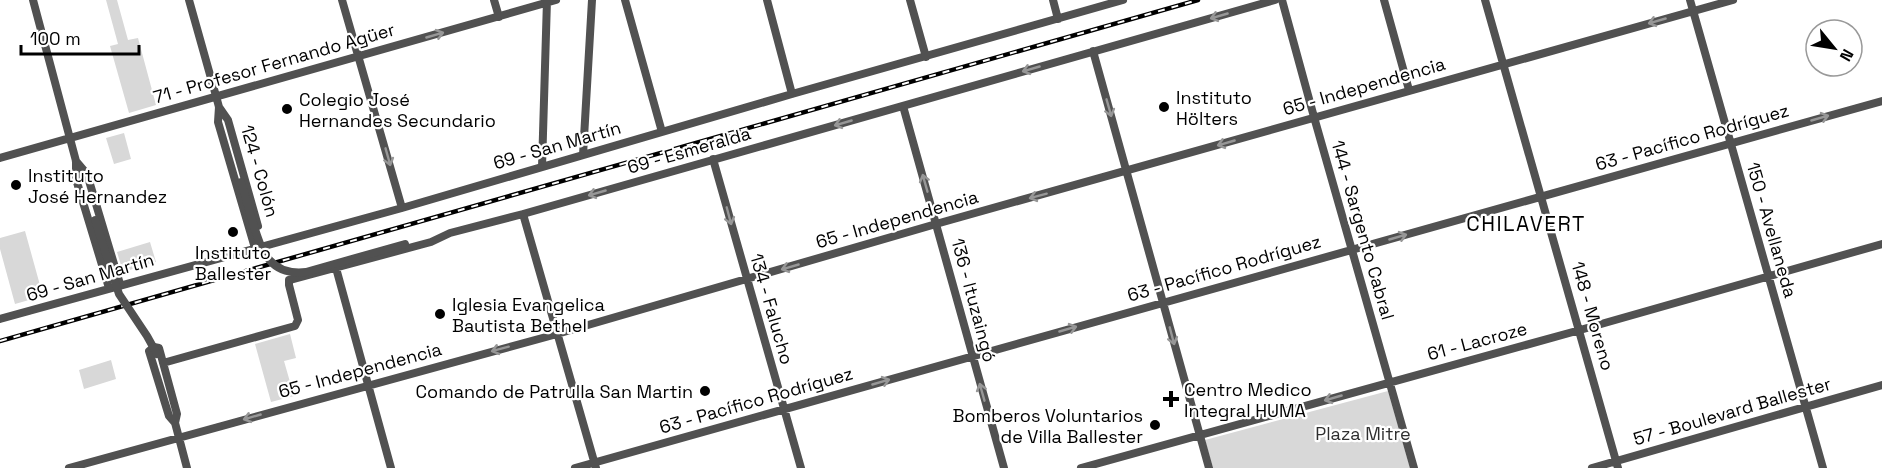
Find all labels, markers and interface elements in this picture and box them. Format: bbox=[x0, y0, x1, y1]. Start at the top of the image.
one-way arrow bbox=[1209, 11, 1228, 22]
one-way arrow bbox=[1648, 16, 1667, 28]
street label: 71 - Profesor Fernando Agüer bbox=[151, 17, 398, 109]
scale bar bbox=[21, 18, 140, 56]
north arrow bbox=[1804, 18, 1864, 78]
text: 100 m bbox=[30, 27, 81, 50]
one-way arrow bbox=[425, 29, 444, 40]
text: N bbox=[1835, 45, 1858, 65]
street label: 65 - Independencia bbox=[1280, 52, 1448, 120]
one-way arrow bbox=[1022, 64, 1041, 75]
place label: Instituto Hölters bbox=[1176, 86, 1252, 130]
place label: Colegio José Hernandes Secundario bbox=[299, 88, 496, 132]
one-way arrow bbox=[1103, 98, 1115, 117]
street label: 63 - Pacífico Rodríguez bbox=[1593, 98, 1791, 176]
marker: Instituto Hölters bbox=[1157, 100, 1171, 114]
marker: Colegio José Hernandes Secundario bbox=[280, 102, 294, 116]
one-way arrow bbox=[1810, 112, 1829, 124]
street label: 69 - San Martín bbox=[490, 116, 624, 174]
one-way arrow bbox=[834, 118, 853, 129]
street label: 69 - Esmeralda bbox=[625, 121, 753, 179]
street label: 124 - Colón bbox=[236, 122, 284, 220]
one-way arrow bbox=[1217, 138, 1236, 149]
street label: 144 - Sargento Cabral bbox=[1326, 138, 1400, 322]
one-way arrow bbox=[382, 147, 394, 166]
street label: 150 - Avellaneda bbox=[1742, 160, 1802, 300]
place label: Instituto José Hernandez bbox=[28, 164, 167, 208]
one-way arrow bbox=[919, 174, 930, 193]
marker: Instituto José Hernandez bbox=[9, 178, 23, 192]
street label: 65 - Independencia bbox=[813, 185, 981, 253]
one-way arrow bbox=[588, 188, 607, 199]
one-way arrow bbox=[1029, 191, 1048, 202]
one-way arrow bbox=[724, 206, 735, 225]
district label: CHILAVERT bbox=[1466, 210, 1586, 237]
marker: Instituto Ballester bbox=[226, 225, 240, 239]
street label: 63 - Pacífico Rodríguez bbox=[1125, 229, 1323, 307]
one-way arrow bbox=[1388, 231, 1407, 242]
street label: 136 - Ituzaingó bbox=[946, 236, 1002, 364]
place label: Instituto Ballester bbox=[195, 241, 271, 285]
street label: 69 - San Martín bbox=[23, 248, 157, 306]
street label: 134 - Falucho bbox=[745, 251, 799, 367]
street label: 148 - Moreno bbox=[1566, 259, 1620, 373]
one-way arrow bbox=[781, 262, 800, 273]
place label: Iglesia Evangelica Bautista Bethel bbox=[452, 293, 605, 337]
marker: Iglesia Evangelica Bautista Bethel bbox=[433, 307, 447, 321]
street label: 61 - Lacroze bbox=[1424, 317, 1530, 365]
one-way arrow bbox=[1059, 323, 1078, 335]
one-way arrow bbox=[1167, 326, 1178, 345]
street label: 65 - Independencia bbox=[276, 337, 444, 403]
one-way arrow bbox=[491, 344, 510, 355]
street label: 63 - Pacífico Rodríguez bbox=[657, 361, 855, 439]
street label: 57 - Boulevard Ballester bbox=[1630, 372, 1834, 450]
one-way arrow bbox=[871, 376, 890, 387]
place label: Centro Medico Integral HUMA bbox=[1184, 378, 1312, 422]
place label: Comando de Patrulla San Martin bbox=[416, 380, 693, 403]
one-way arrow bbox=[976, 382, 988, 401]
marker: Comando de Patrulla San Martin bbox=[698, 384, 712, 398]
marker: Centro Medico Integral HUMA bbox=[1162, 390, 1180, 408]
one-way arrow bbox=[1324, 392, 1343, 404]
place label: Bomberos Voluntarios de Villa Ballester bbox=[953, 404, 1143, 448]
one-way arrow bbox=[243, 412, 262, 423]
marker: Bomberos Voluntarios de Villa Ballester bbox=[1148, 418, 1162, 432]
park label: Plaza Mitre bbox=[1315, 422, 1411, 445]

